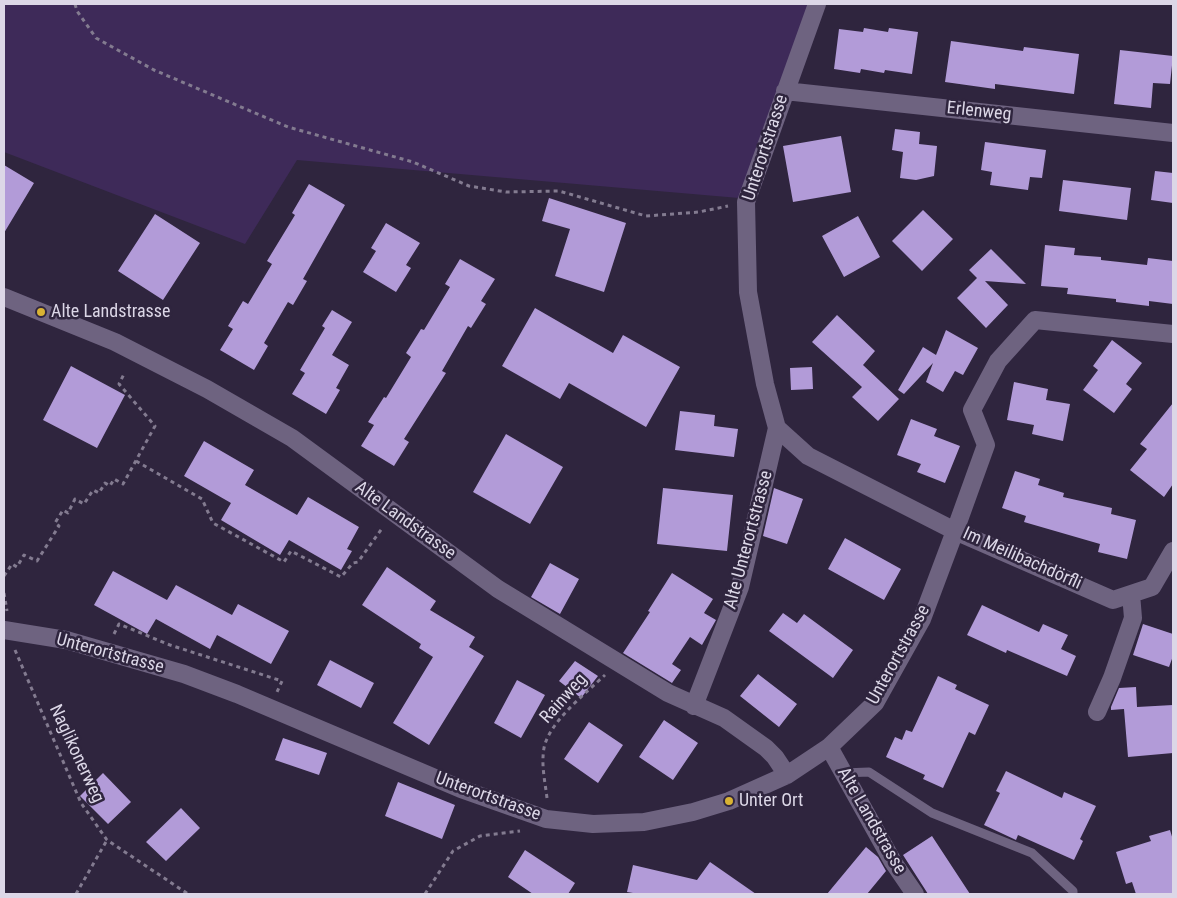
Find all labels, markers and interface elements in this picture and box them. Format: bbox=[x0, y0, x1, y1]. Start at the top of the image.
street label: Unterortstrasse bbox=[739, 92, 793, 204]
street label: Erlenweg bbox=[946, 98, 1012, 126]
place label: Alte Landstrasse bbox=[51, 301, 170, 323]
marker: Alte Landstrasse bbox=[35, 306, 47, 318]
street label: Alte Unterortstrasse bbox=[720, 468, 778, 612]
street label: Alte Landstrasse bbox=[350, 477, 460, 565]
street label: Im Meilibachdörfli bbox=[959, 523, 1085, 595]
street label: Unterortstrasse bbox=[863, 602, 935, 708]
street label: Unterortstrasse bbox=[54, 629, 166, 679]
street label: Rainweg bbox=[536, 669, 592, 729]
street label: Naglikonerweg bbox=[44, 701, 108, 807]
street label: Alte Landstrasse bbox=[832, 764, 910, 878]
street label: Unterortstrasse bbox=[432, 768, 544, 826]
place label: Unter Ort bbox=[739, 790, 803, 812]
marker: Unter Ort bbox=[723, 795, 735, 807]

